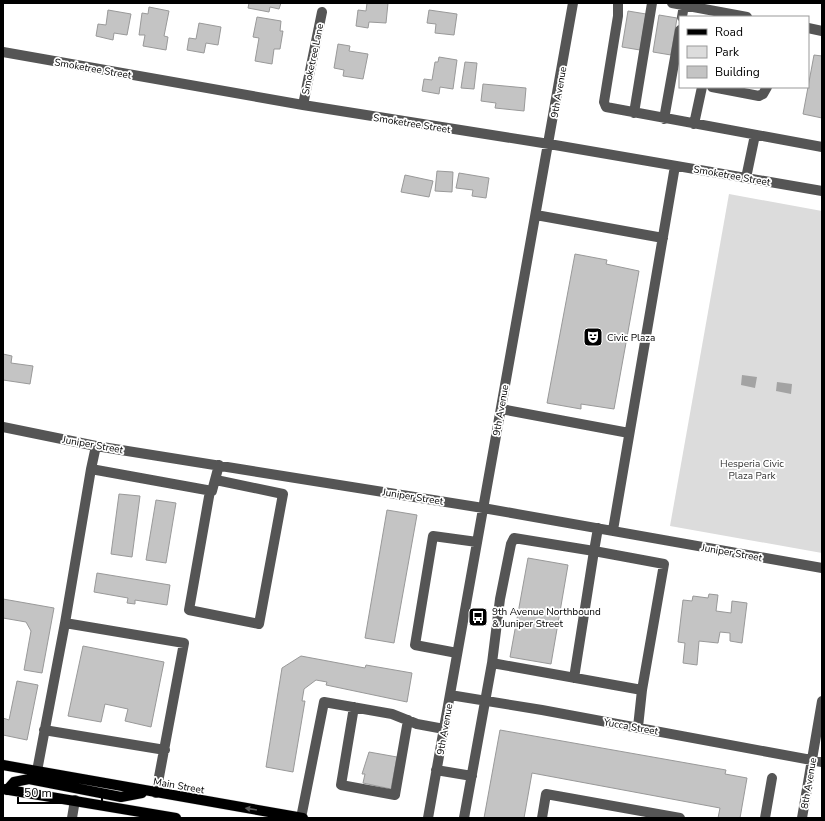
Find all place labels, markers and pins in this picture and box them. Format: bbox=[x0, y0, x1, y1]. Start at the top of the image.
theatre icon: Civic Plaza bbox=[582, 326, 604, 348]
place label: Civic Plaza bbox=[607, 331, 655, 345]
place label: 9th Avenue Northbound & Juniper Street bbox=[492, 605, 601, 631]
bus stop icon: 9th Avenue Northbound & Juniper Street bbox=[467, 606, 489, 628]

